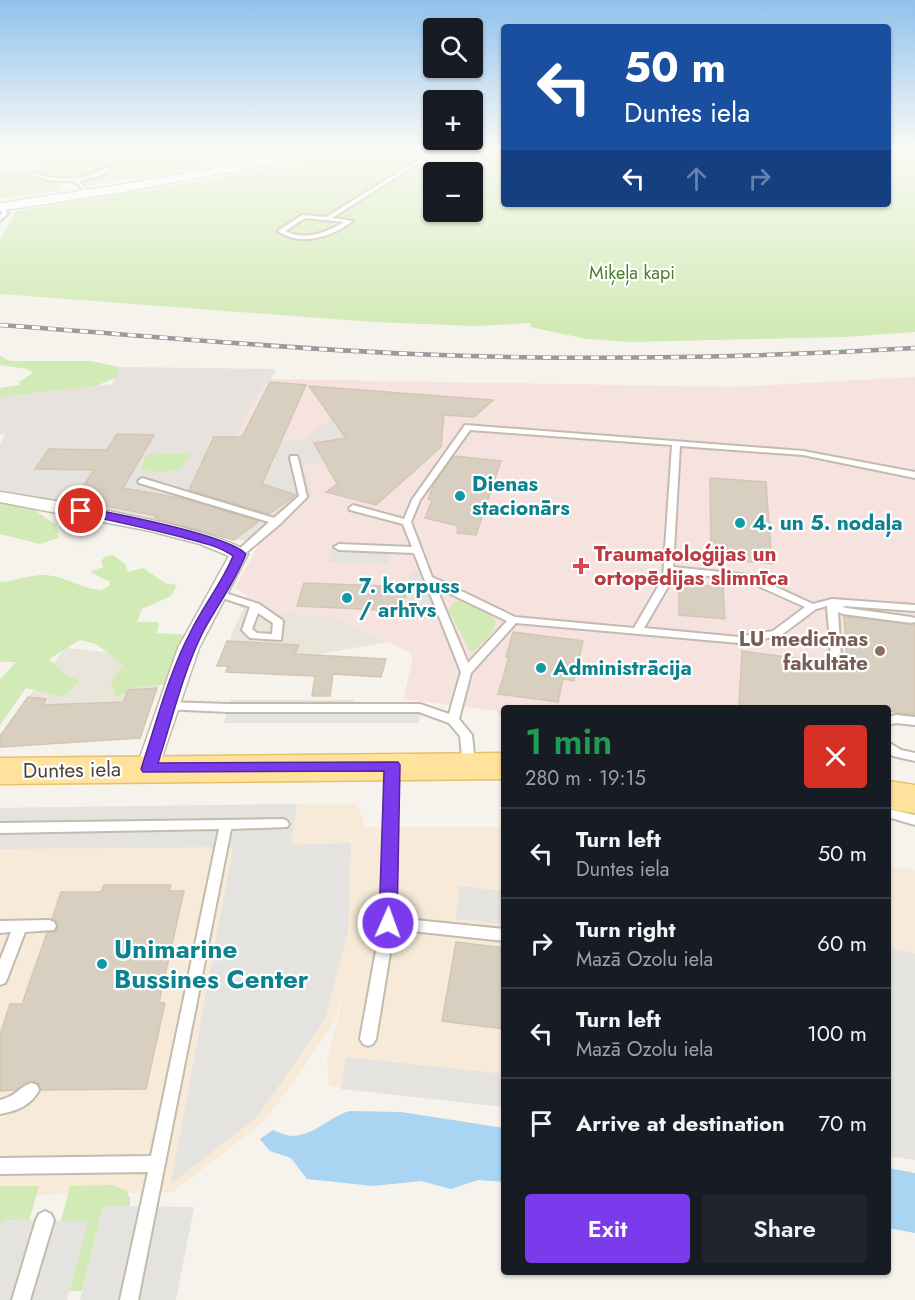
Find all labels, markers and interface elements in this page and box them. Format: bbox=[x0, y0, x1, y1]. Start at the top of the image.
map controls bbox=[423, 18, 483, 222]
button: search bbox=[423, 18, 483, 78]
text: 50 m bbox=[624, 37, 726, 98]
icon: left bbox=[525, 48, 603, 126]
button: + bbox=[423, 90, 483, 150]
text: Duntes iela bbox=[624, 93, 750, 132]
button: − bbox=[423, 162, 483, 222]
icon: left bbox=[617, 162, 650, 195]
icon: ahead bbox=[680, 162, 713, 195]
icon: right bbox=[743, 162, 776, 195]
park label: Miķeļa kapi bbox=[589, 260, 675, 286]
place label: Dienas stacionārs bbox=[472, 469, 570, 523]
pin bbox=[55, 485, 106, 536]
marker: Dienas stacionārs bbox=[453, 489, 467, 503]
icon: arrive bbox=[64, 494, 97, 527]
place label: 4. un 5. nodaļa bbox=[752, 508, 903, 538]
marker: 4. un 5. nodaļa bbox=[733, 516, 747, 530]
place label: Traumatoloģijas un ortopēdijas slimnīca bbox=[594, 539, 789, 593]
marker: Traumatoloģijas un ortopēdijas slimnīca bbox=[572, 557, 590, 575]
place label: 7. korpuss / arhīvs bbox=[359, 571, 460, 625]
marker: 7. korpuss / arhīvs bbox=[340, 591, 354, 605]
place label: LU medicīnas fakultāte bbox=[739, 624, 868, 678]
marker: LU medicīnas fakultāte bbox=[873, 644, 887, 658]
place label: Administrācija bbox=[552, 653, 692, 683]
marker: Administrācija bbox=[534, 661, 548, 675]
text: 1 min bbox=[525, 715, 612, 767]
button: close bbox=[804, 725, 867, 788]
street label: Duntes iela bbox=[23, 754, 121, 786]
text: 280 m · 19:15 bbox=[525, 764, 646, 793]
text: Turn left bbox=[576, 823, 661, 855]
icon: left bbox=[525, 837, 558, 870]
text: 50 m bbox=[818, 837, 867, 869]
text: Duntes iela bbox=[576, 855, 669, 884]
position arrow bbox=[356, 891, 420, 955]
text: Turn right bbox=[576, 913, 676, 945]
icon: right bbox=[525, 927, 558, 960]
text: 60 m bbox=[817, 927, 867, 959]
place label: Unimarine Bussines Center bbox=[114, 930, 309, 998]
text: Mazā Ozolu iela bbox=[576, 945, 713, 974]
marker: Unimarine Bussines Center bbox=[95, 957, 109, 971]
text: Turn left bbox=[576, 1003, 661, 1035]
icon: left bbox=[525, 1017, 558, 1050]
text: 100 m bbox=[807, 1017, 867, 1049]
text: Mazā Ozolu iela bbox=[576, 1035, 713, 1064]
icon: arrive bbox=[525, 1107, 558, 1140]
text: Arrive at destination bbox=[576, 1107, 785, 1139]
text: 70 m bbox=[818, 1107, 867, 1139]
button: Exit bbox=[525, 1194, 690, 1263]
button: Share bbox=[702, 1194, 867, 1263]

